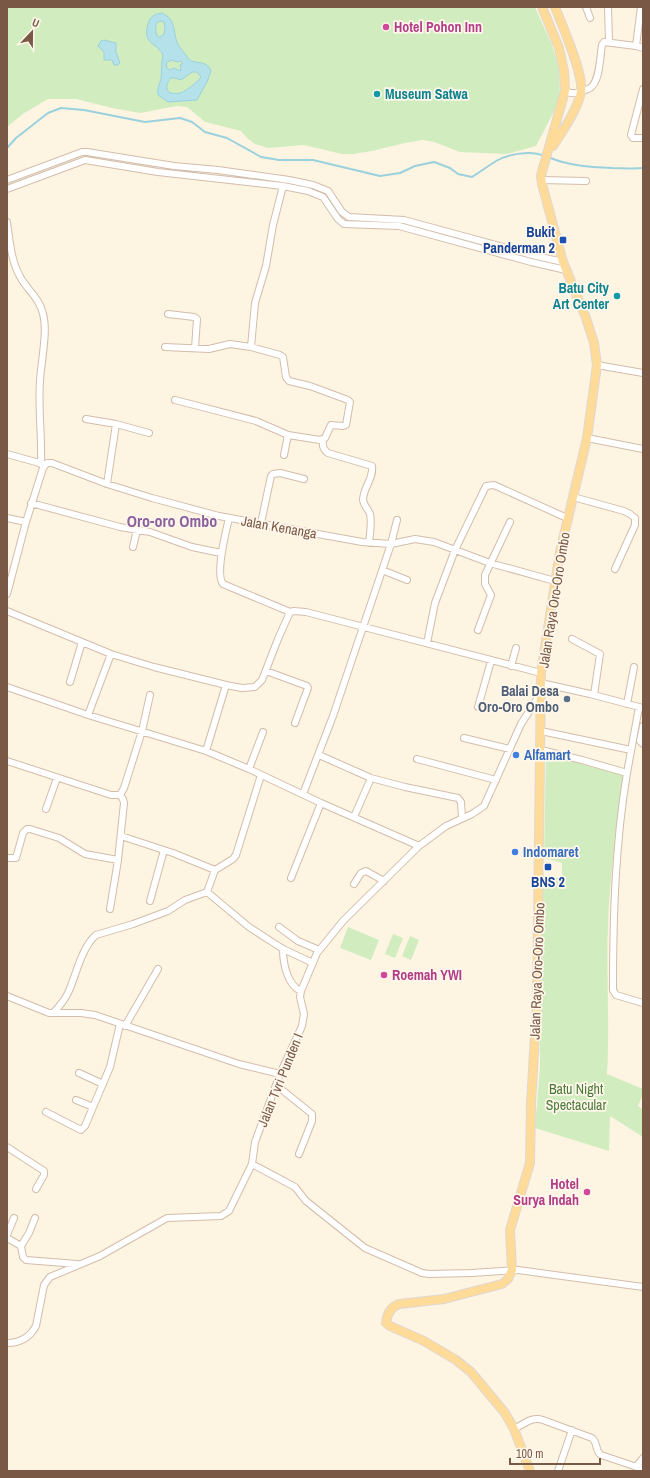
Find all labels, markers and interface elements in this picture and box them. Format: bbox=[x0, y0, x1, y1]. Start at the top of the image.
north arrow bbox=[12, 12, 52, 52]
text: U bbox=[30, 15, 41, 30]
place label: Hotel Pohon Inn bbox=[394, 18, 482, 36]
marker: Hotel Pohon Inn bbox=[381, 22, 391, 32]
place label: Museum Satwa bbox=[385, 85, 469, 103]
marker: Museum Satwa bbox=[372, 89, 382, 99]
place label: Bukit Panderman 2 bbox=[483, 223, 555, 257]
marker: Bukit Panderman 2 bbox=[558, 235, 568, 245]
place label: Batu City Art Center bbox=[553, 279, 610, 313]
marker: Batu City Art Center bbox=[612, 291, 622, 301]
district label: Oro-oro Ombo bbox=[127, 510, 217, 532]
street label: Jalan Kenanga bbox=[240, 511, 319, 543]
street label: Jalan Raya Oro-Oro Ombo bbox=[534, 531, 574, 669]
place label: Balai Desa Oro-Oro Ombo bbox=[478, 682, 560, 716]
marker: Balai Desa Oro-Oro Ombo bbox=[562, 694, 572, 704]
place label: Alfamart bbox=[524, 746, 571, 764]
marker: Alfamart bbox=[511, 750, 521, 760]
place label: Indomaret bbox=[523, 843, 579, 861]
marker: Indomaret bbox=[510, 847, 520, 857]
marker: BNS 2 bbox=[543, 862, 553, 872]
place label: BNS 2 bbox=[531, 873, 565, 891]
street label: Jalan Raya Oro-Oro Ombo bbox=[526, 902, 548, 1040]
place label: Roemah YWI bbox=[392, 966, 462, 984]
marker: Roemah YWI bbox=[379, 970, 389, 980]
street label: Jalan Tvri Punden I bbox=[253, 1031, 307, 1129]
park label: Batu Night Spectacular bbox=[546, 1080, 606, 1114]
place label: Hotel Surya Indah bbox=[513, 1175, 579, 1209]
marker: Hotel Surya Indah bbox=[582, 1187, 592, 1197]
scale bar bbox=[510, 1440, 600, 1466]
text: 100 m bbox=[516, 1446, 543, 1462]

